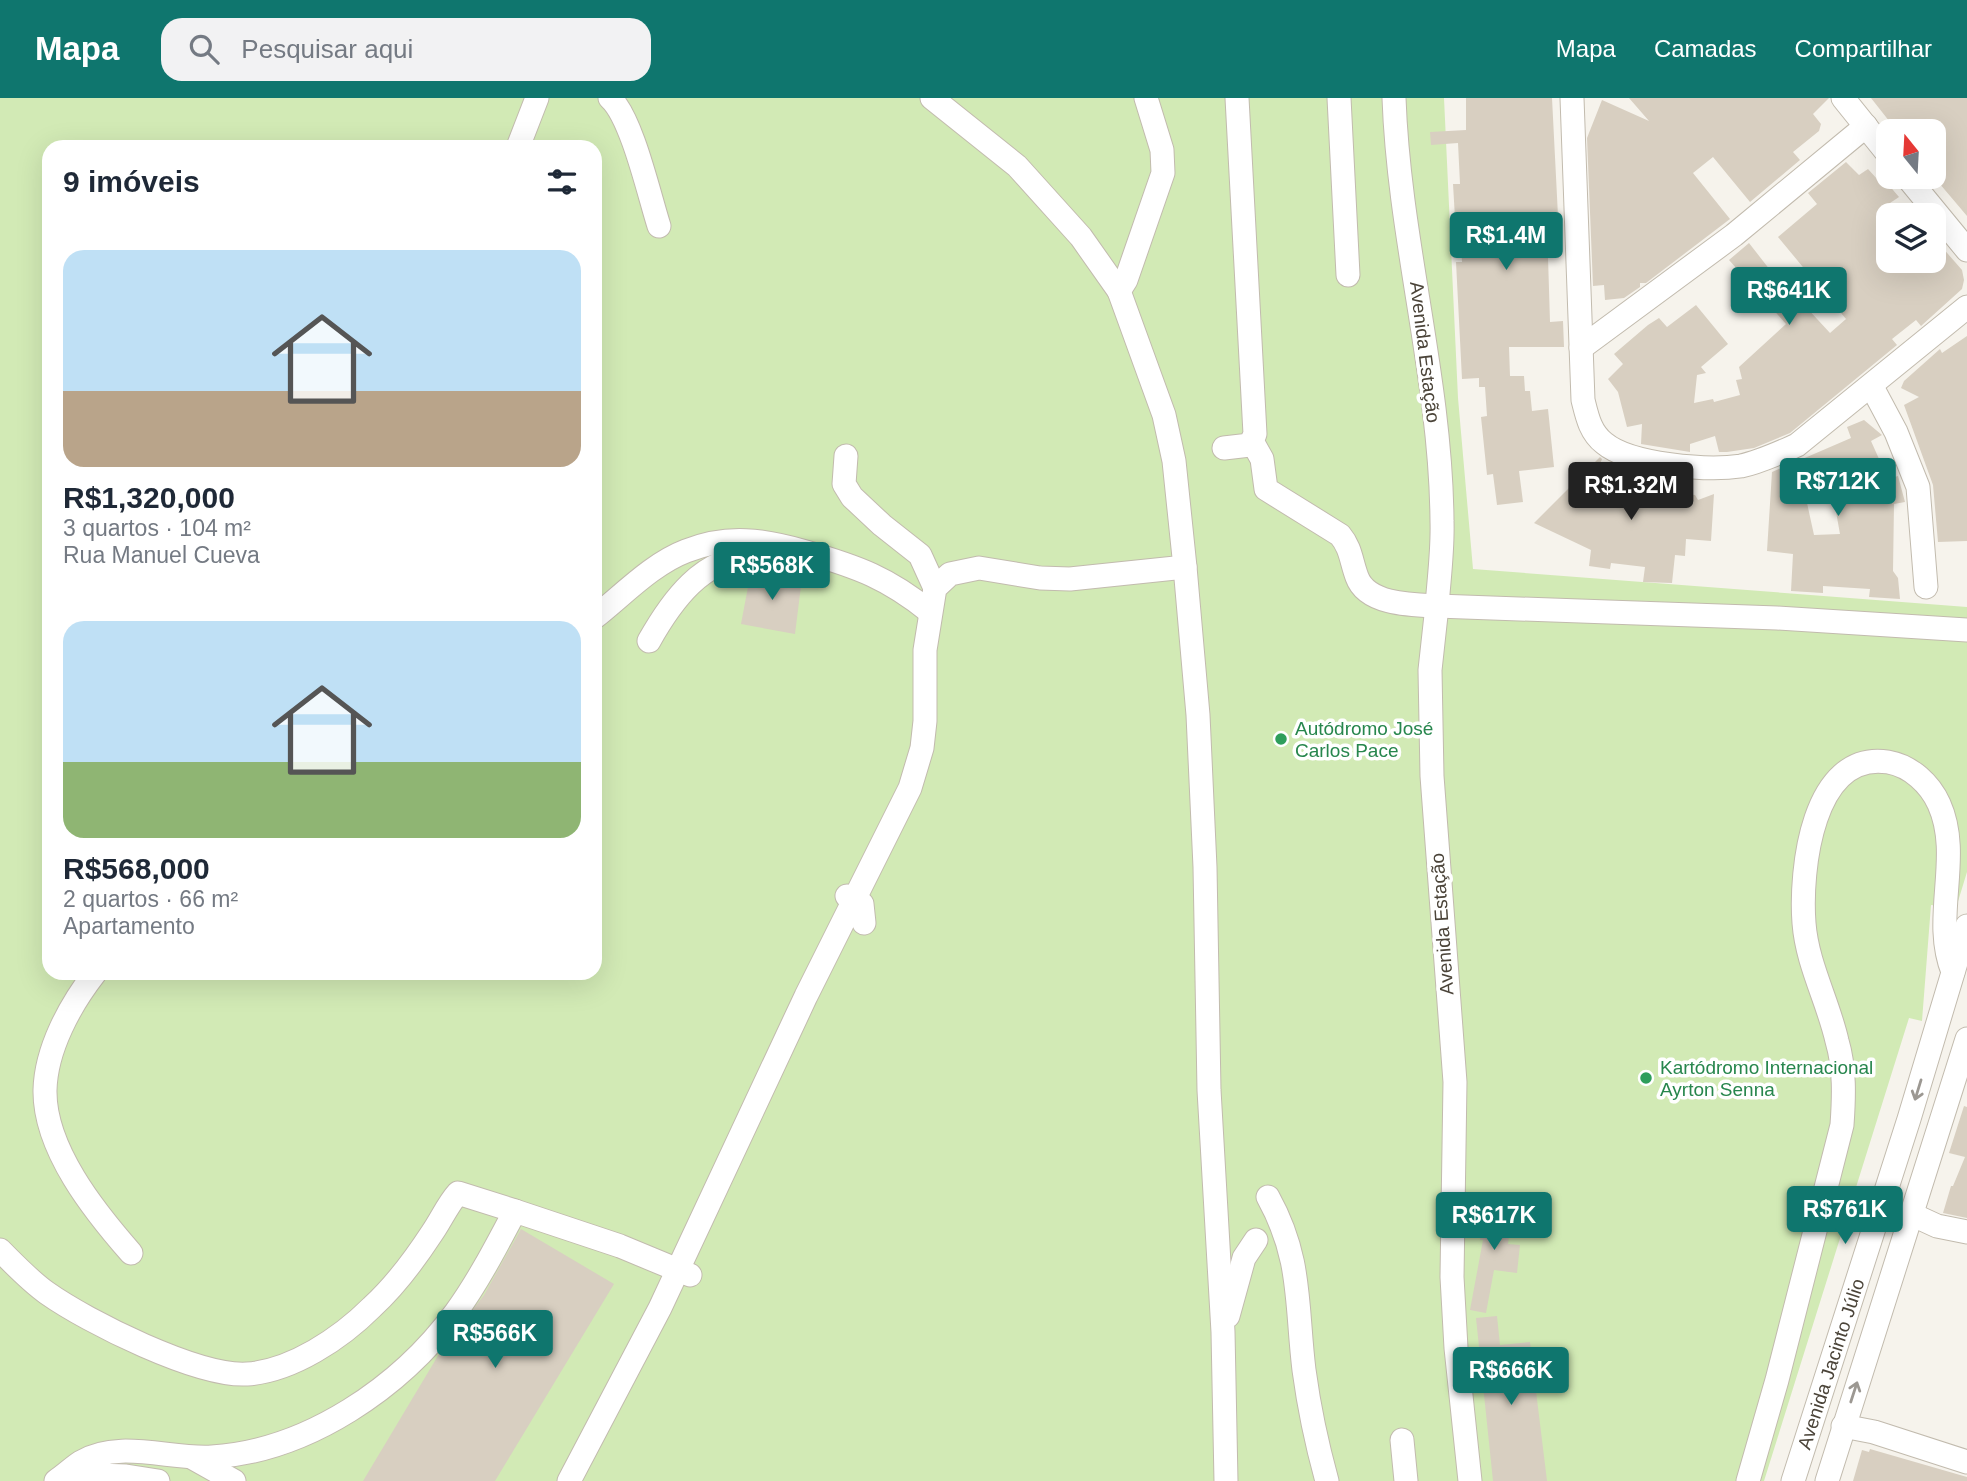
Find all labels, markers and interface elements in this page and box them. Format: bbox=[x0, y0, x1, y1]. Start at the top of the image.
search box bbox=[161, 18, 651, 81]
text: Mapa bbox=[35, 30, 119, 67]
icon: search bbox=[185, 30, 223, 68]
text: Pesquisar aqui bbox=[241, 34, 413, 64]
text: Mapa bbox=[1556, 35, 1616, 62]
text: Camadas bbox=[1654, 35, 1757, 62]
text: Compartilhar bbox=[1795, 35, 1932, 62]
north arrow bbox=[1876, 119, 1946, 189]
map controls bbox=[1876, 119, 1946, 273]
icon: filters bbox=[543, 163, 581, 201]
text: 9 imóveis bbox=[63, 165, 200, 198]
button: layers bbox=[1876, 203, 1946, 273]
pin: R$1.4M bbox=[1449, 212, 1563, 272]
text: R$1.4M bbox=[1466, 222, 1546, 248]
pin: R$641K bbox=[1732, 268, 1846, 327]
text: R$641K bbox=[1747, 277, 1831, 303]
street label: Avenida Estação bbox=[1406, 280, 1444, 424]
icon: home bbox=[259, 296, 385, 422]
pin: R$712K bbox=[1781, 458, 1895, 518]
pin: R$1.32M bbox=[1566, 462, 1696, 522]
text: R$712K bbox=[1796, 468, 1880, 494]
text: R$1.32M bbox=[1584, 472, 1678, 498]
text: R$1,320,000 bbox=[63, 481, 235, 514]
text: 3 quartos · 104 m² bbox=[63, 515, 251, 541]
text: Rua Manuel Cueva bbox=[63, 542, 260, 568]
pin: R$568K bbox=[715, 542, 829, 602]
text: R$568K bbox=[730, 552, 814, 578]
icon: home bbox=[259, 667, 385, 793]
place label: Autódromo José Carlos Pace bbox=[1295, 718, 1433, 761]
marker: Autódromo José Carlos Pace bbox=[1273, 731, 1289, 747]
text: R$568,000 bbox=[63, 852, 210, 885]
street label: Avenida Estação bbox=[1427, 852, 1457, 996]
text: 2 quartos · 66 m² bbox=[63, 886, 238, 912]
text: Apartamento bbox=[63, 913, 195, 939]
place label: Kartódromo Internacional Ayrton Senna bbox=[1660, 1057, 1873, 1100]
marker: Kartódromo Internacional Ayrton Senna bbox=[1638, 1070, 1654, 1086]
one-way arrow bbox=[1910, 1078, 1923, 1100]
pin: R$761K bbox=[1788, 1186, 1902, 1246]
pin: R$617K bbox=[1437, 1192, 1551, 1252]
text: R$761K bbox=[1803, 1196, 1887, 1222]
text: R$617K bbox=[1452, 1202, 1536, 1228]
street label: Avenida Jacinto Júlio bbox=[1793, 1276, 1869, 1452]
pin: R$566K bbox=[438, 1310, 552, 1370]
text: R$566K bbox=[453, 1320, 537, 1346]
pin: R$666K bbox=[1454, 1348, 1568, 1407]
text: R$666K bbox=[1469, 1357, 1553, 1383]
one-way arrow bbox=[1849, 1382, 1861, 1404]

